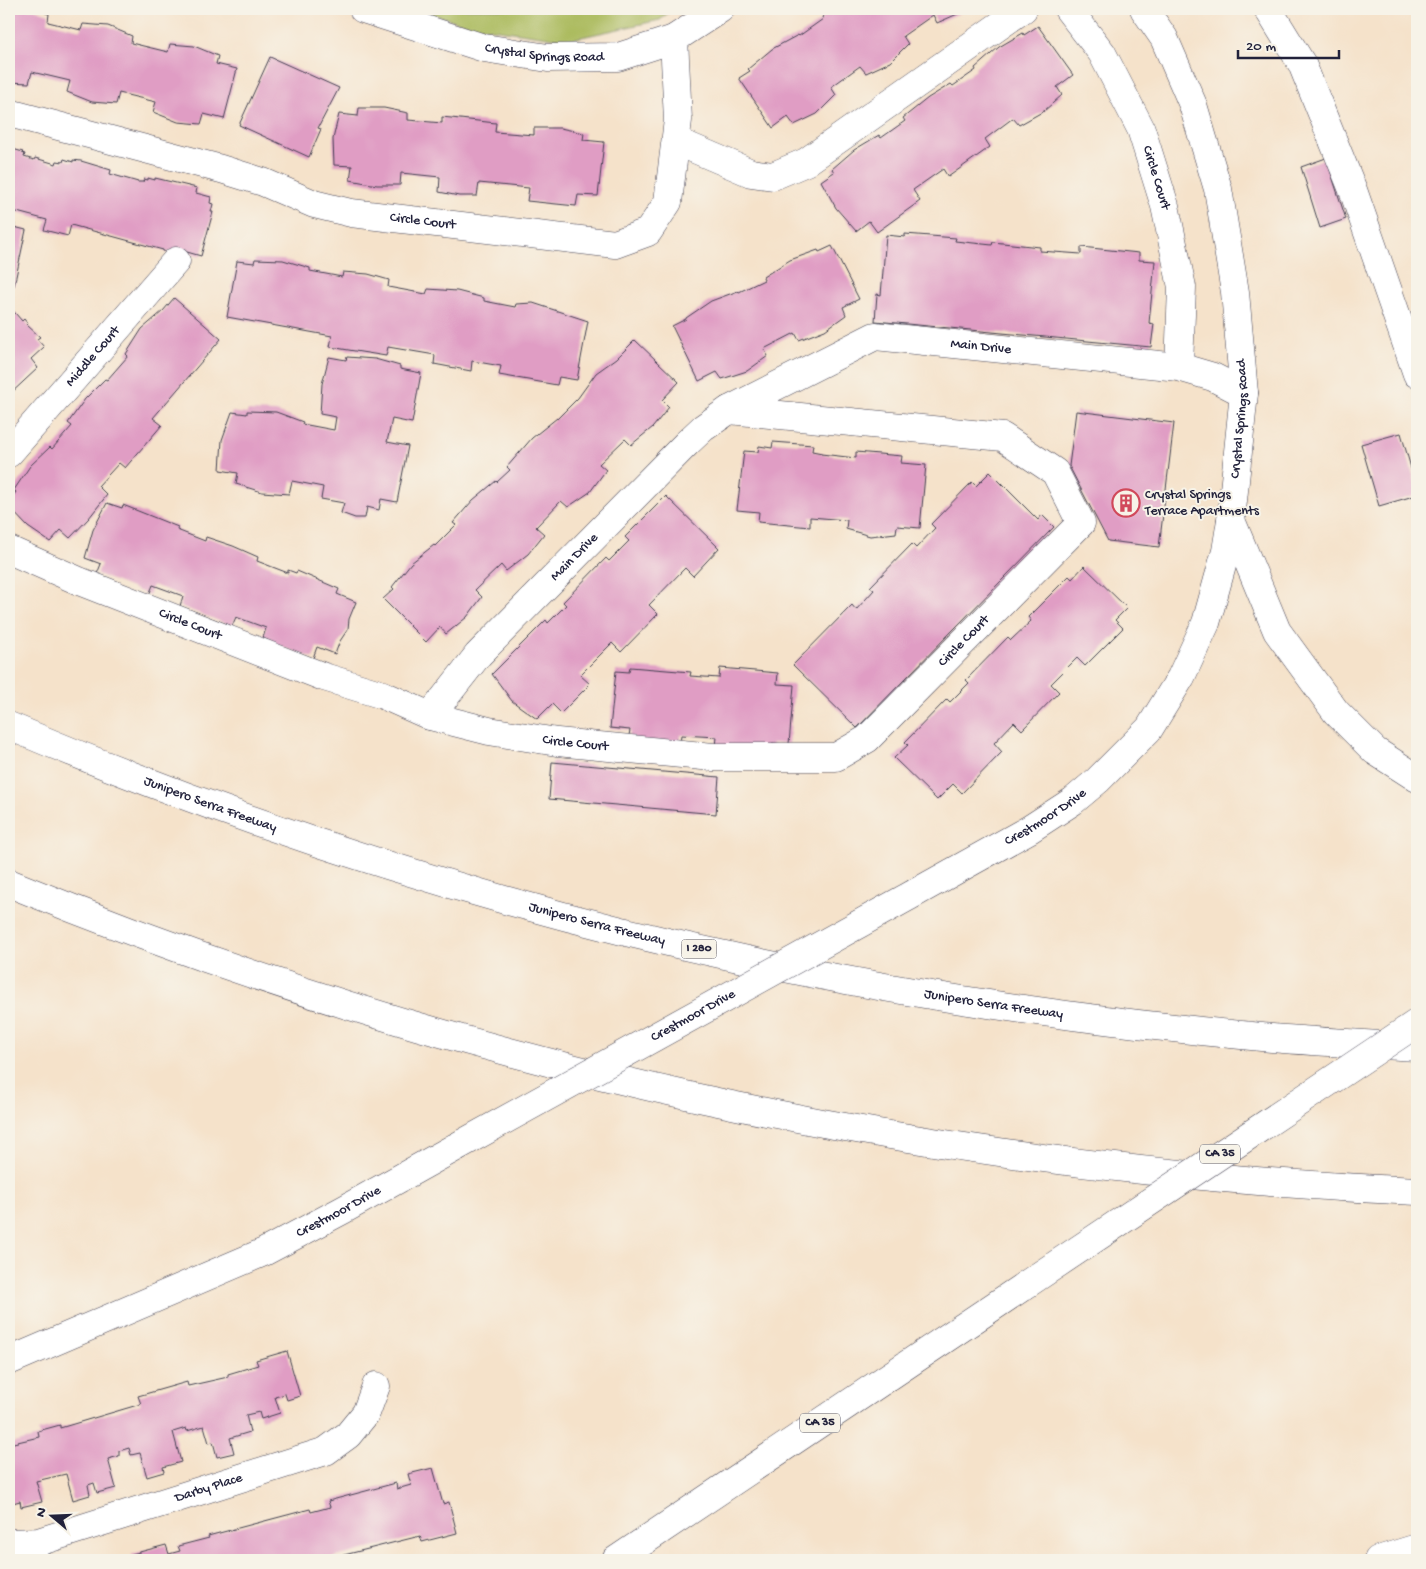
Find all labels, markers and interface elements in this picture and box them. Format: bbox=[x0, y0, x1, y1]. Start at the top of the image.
scale bar bbox=[1238, 28, 1340, 60]
text: 20 m bbox=[1246, 38, 1276, 56]
street label: Crystal Springs Road bbox=[484, 40, 606, 67]
street label: Circle Court bbox=[1138, 144, 1174, 212]
street label: Circle Court bbox=[389, 209, 458, 234]
street label: Middle Court bbox=[62, 322, 125, 390]
street label: Main Drive bbox=[950, 335, 1013, 358]
street label: Crystal Springs Road bbox=[1227, 357, 1253, 479]
place label: Crystal Springs Terrace Apartments bbox=[1144, 487, 1260, 520]
building icon: Crystal Springs Terrace Apartments bbox=[1111, 488, 1141, 518]
street label: Main Drive bbox=[547, 529, 602, 585]
street label: Circle Court bbox=[156, 605, 225, 645]
street label: Circle Court bbox=[935, 611, 994, 671]
street label: Circle Court bbox=[541, 731, 610, 756]
street label: Junipero Serra Freeway bbox=[141, 773, 279, 837]
street label: Crestmoor Drive bbox=[1002, 784, 1091, 850]
street label: Junipero Serra Freeway bbox=[527, 898, 667, 950]
road number: I 280 bbox=[682, 940, 716, 959]
street label: Crestmoor Drive bbox=[648, 985, 739, 1046]
street label: Junipero Serra Freeway bbox=[923, 986, 1064, 1023]
road number: CA 35 bbox=[1200, 1144, 1240, 1164]
street label: Crestmoor Drive bbox=[293, 1182, 385, 1242]
road number: CA 35 bbox=[800, 1414, 840, 1432]
street label: Darby Place bbox=[172, 1469, 245, 1507]
north arrow bbox=[28, 1492, 78, 1542]
text: N bbox=[33, 1505, 52, 1520]

